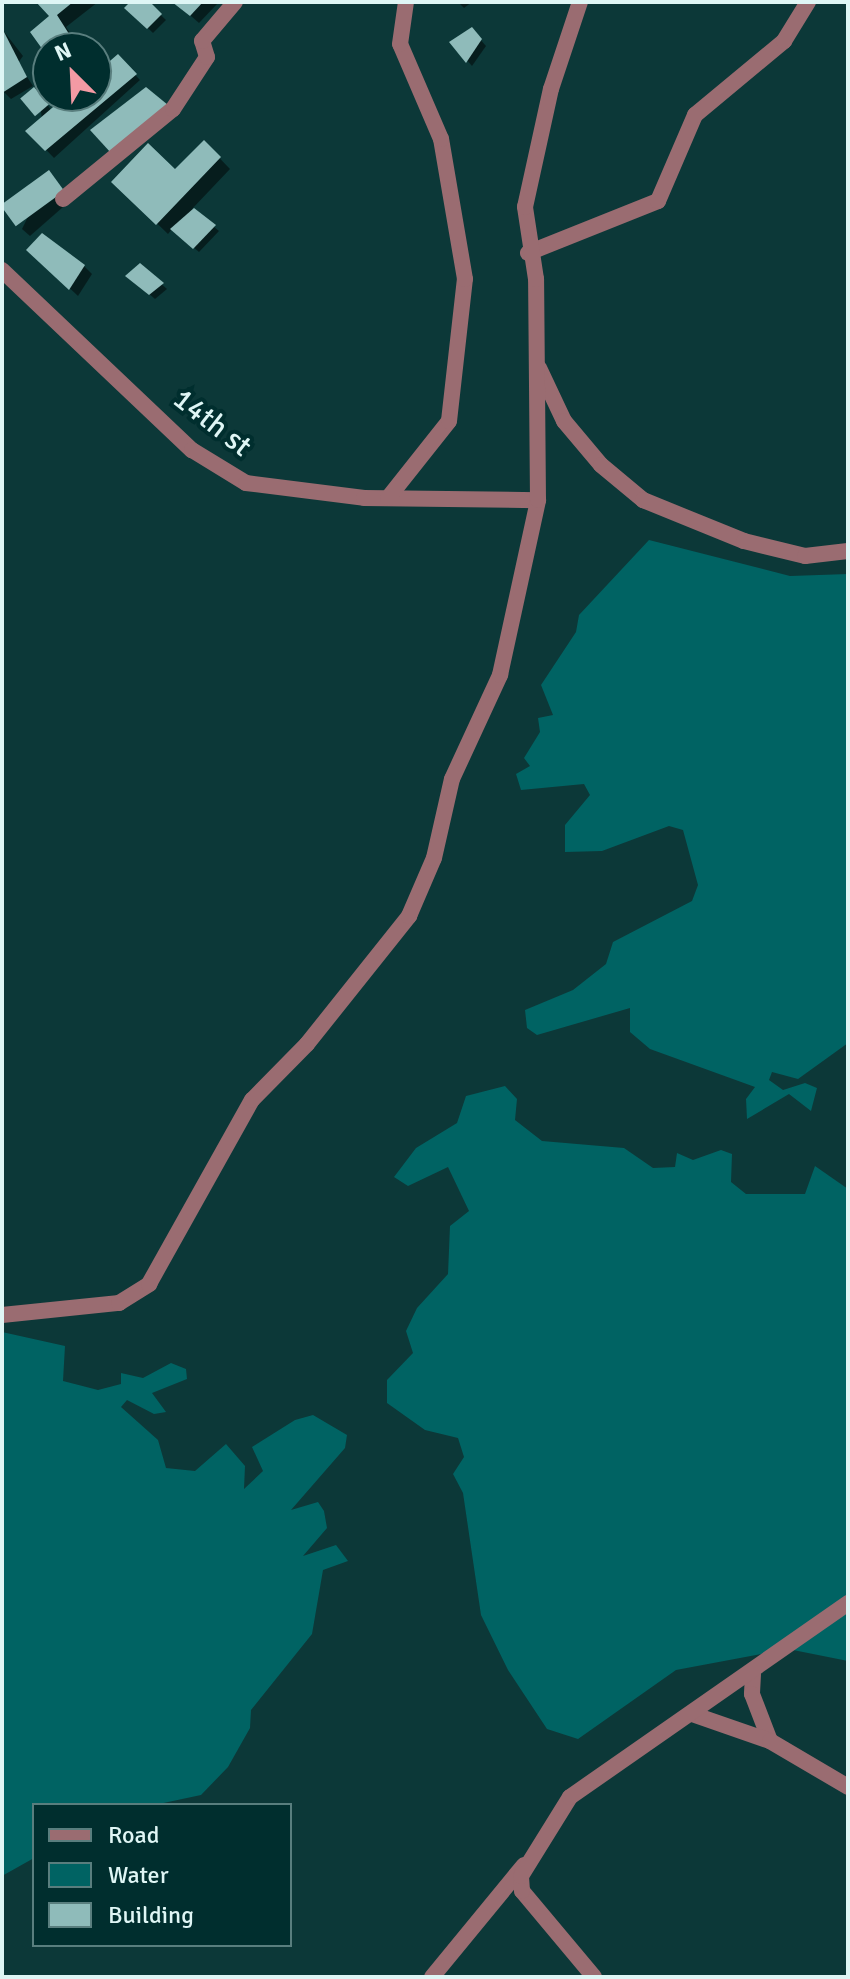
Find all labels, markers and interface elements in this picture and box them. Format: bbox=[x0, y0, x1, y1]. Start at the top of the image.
north arrow bbox=[32, 32, 112, 112]
text: N bbox=[50, 36, 75, 67]
street label: 14th st bbox=[166, 381, 258, 465]
legend bbox=[32, 1803, 292, 1947]
text: Road bbox=[108, 1820, 159, 1850]
text: Water bbox=[108, 1860, 168, 1890]
text: Building bbox=[108, 1900, 194, 1930]

